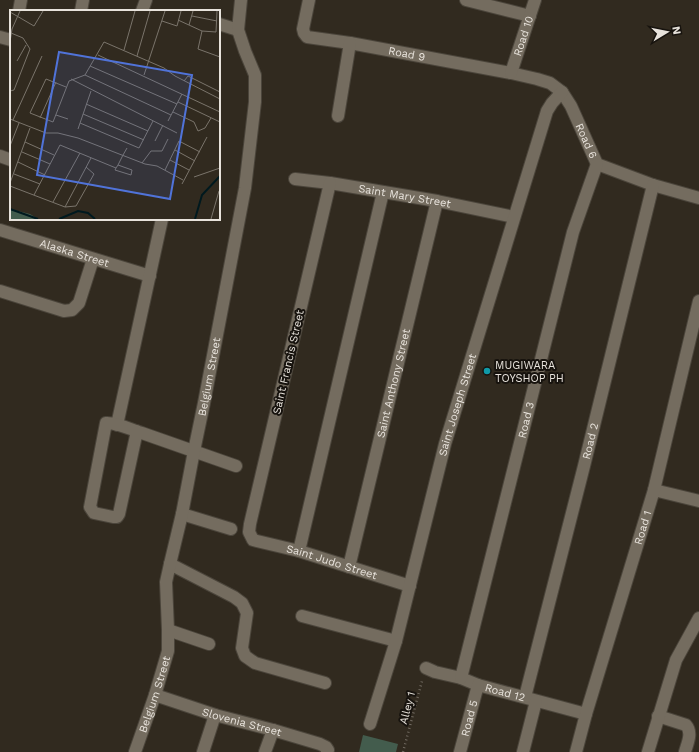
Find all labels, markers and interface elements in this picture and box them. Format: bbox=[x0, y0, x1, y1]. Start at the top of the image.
inset map bbox=[10, 10, 220, 220]
north arrow bbox=[647, 12, 687, 52]
street label: Road 10 bbox=[511, 14, 536, 58]
text: N bbox=[669, 25, 683, 35]
street label: Road 9 bbox=[387, 44, 427, 64]
street label: Road 6 bbox=[573, 121, 600, 161]
street label: Saint Mary Street bbox=[357, 182, 452, 211]
street label: Alaska Street bbox=[38, 237, 111, 270]
street label: Saint Francis Street bbox=[270, 308, 307, 415]
street label: Saint Anthony Street bbox=[374, 327, 413, 439]
street label: Belgium Street bbox=[195, 336, 223, 417]
street label: Saint Joseph Street bbox=[436, 352, 479, 458]
place label: MUGIWARA TOYSHOP PH bbox=[495, 359, 564, 385]
marker: MUGIWARA TOYSHOP PH bbox=[482, 366, 492, 376]
street label: Road 3 bbox=[515, 401, 537, 440]
street label: Road 2 bbox=[580, 422, 601, 461]
street label: Road 1 bbox=[632, 509, 654, 546]
street label: Saint Judo Street bbox=[285, 542, 379, 582]
street label: Belgium Street bbox=[136, 654, 173, 734]
street label: Road 12 bbox=[483, 681, 527, 704]
street label: Alley 1 bbox=[397, 690, 418, 726]
street label: Road 5 bbox=[458, 699, 481, 738]
street label: Slovenia Street bbox=[200, 705, 283, 739]

